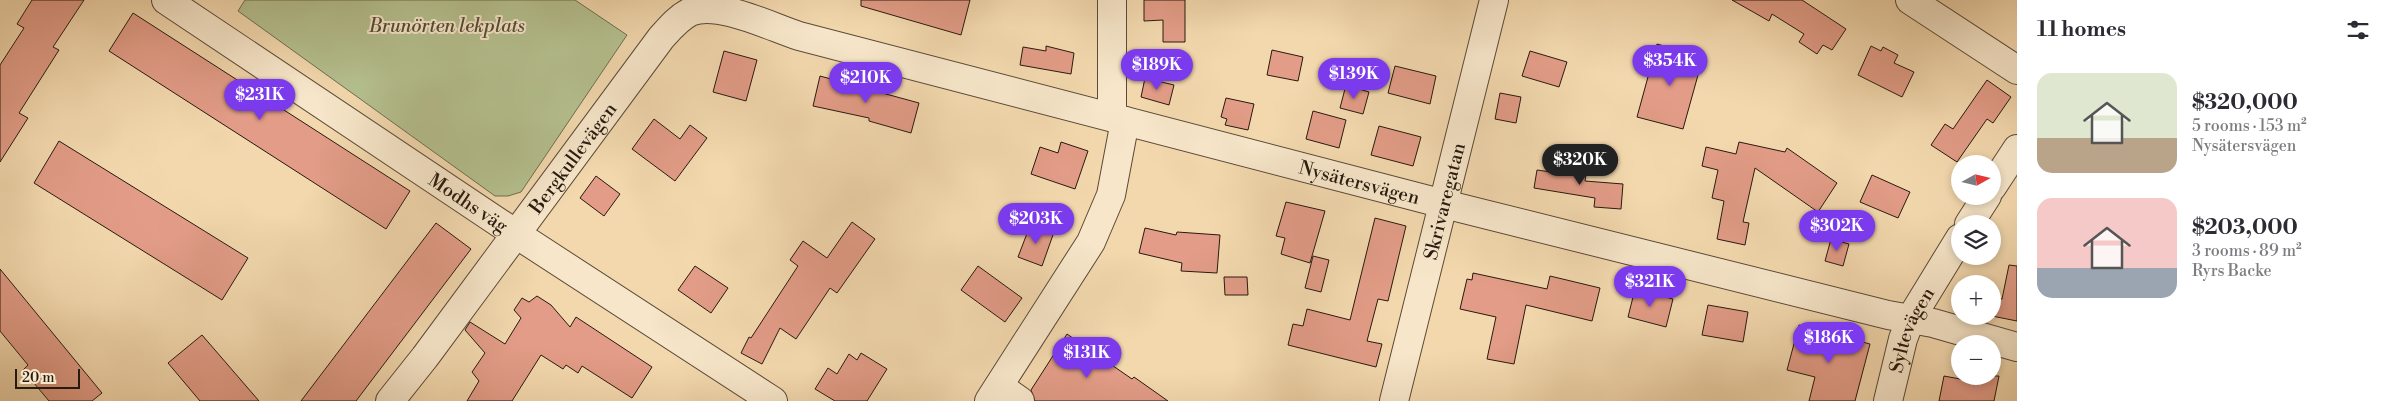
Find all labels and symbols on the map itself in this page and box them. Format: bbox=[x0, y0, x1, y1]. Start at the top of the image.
park label: Brunörten lekplats bbox=[368, 14, 525, 38]
pin: $354K bbox=[1635, 44, 1705, 87]
pin: $189K bbox=[1122, 48, 1192, 91]
pin: $139K bbox=[1319, 58, 1389, 100]
pin: $210K bbox=[831, 62, 901, 104]
pin: $231K bbox=[225, 78, 295, 121]
street label: Bergkullevägen bbox=[524, 98, 622, 220]
street label: Skrivaregatan bbox=[1419, 140, 1471, 262]
pin: $320K bbox=[1545, 144, 1615, 186]
north arrow bbox=[1951, 155, 2001, 205]
street label: Nysätersvägen bbox=[1296, 156, 1422, 210]
street label: Modhs väg bbox=[424, 168, 513, 238]
pin: $203K bbox=[1001, 202, 1071, 245]
pin: $302K bbox=[1802, 210, 1872, 252]
pin: $321K bbox=[1615, 266, 1685, 308]
street label: Syltevägen bbox=[1884, 283, 1940, 375]
pin: $186K bbox=[1794, 322, 1864, 364]
pin: $131K bbox=[1052, 336, 1122, 379]
scale bar bbox=[15, 366, 80, 389]

